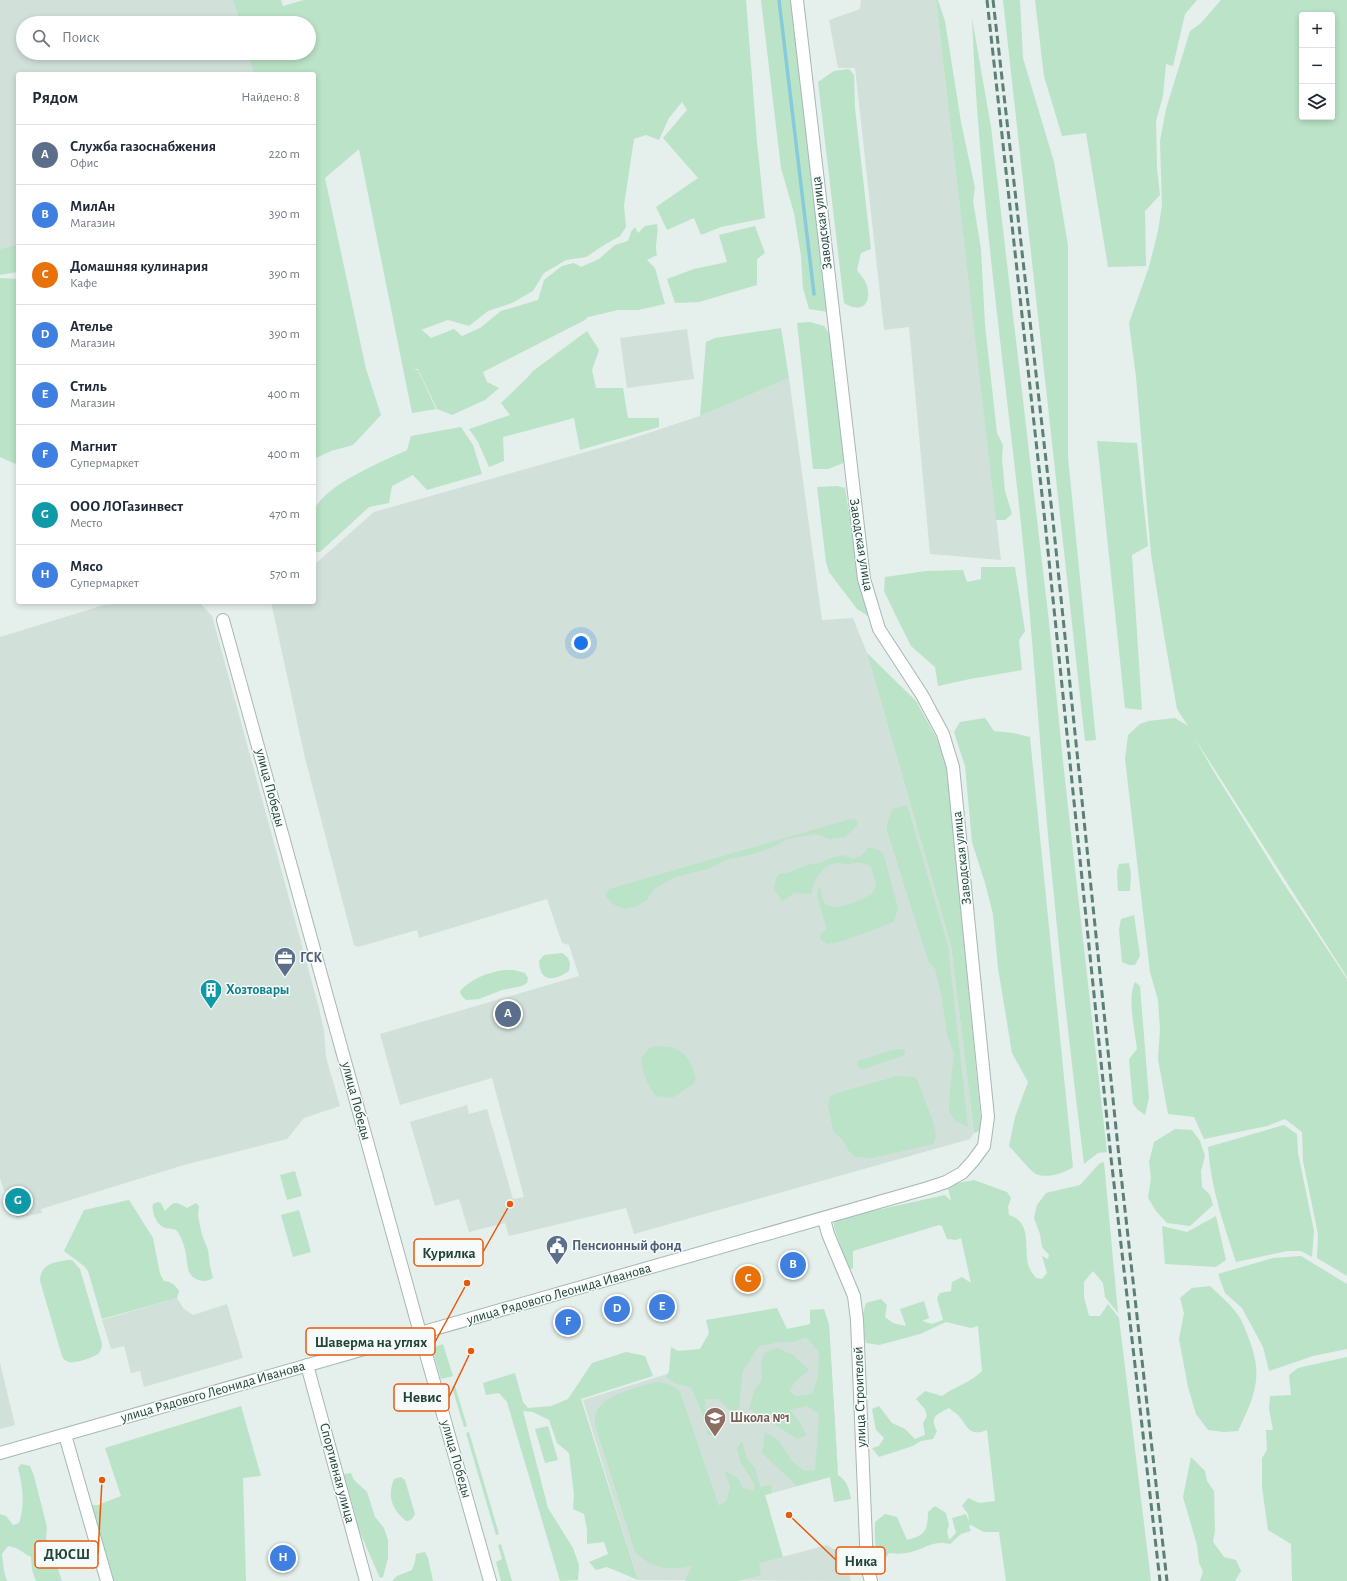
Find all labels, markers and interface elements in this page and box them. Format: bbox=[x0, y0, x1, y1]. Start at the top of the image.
map controls bbox=[1299, 12, 1335, 120]
button: + bbox=[1299, 12, 1335, 48]
search box bbox=[16, 16, 316, 60]
icon: search bbox=[30, 27, 52, 49]
text: Поиск bbox=[62, 30, 100, 45]
button: − bbox=[1299, 48, 1335, 84]
button: layers bbox=[1299, 84, 1335, 120]
text: Рядом bbox=[32, 89, 78, 106]
text: Найдено: 8 bbox=[241, 91, 300, 104]
text: Служба газоснабжения bbox=[70, 139, 216, 154]
text: A bbox=[41, 148, 49, 161]
text: 220 m bbox=[269, 148, 300, 161]
text: Офис bbox=[70, 157, 99, 170]
street label: Заводская улица bbox=[809, 175, 835, 270]
text: МилАн bbox=[70, 199, 115, 214]
text: B bbox=[41, 208, 49, 221]
text: 390 m bbox=[269, 208, 300, 221]
text: Магазин bbox=[70, 217, 116, 230]
text: Домашняя кулинария bbox=[70, 259, 208, 274]
text: C bbox=[42, 268, 48, 281]
text: 390 m bbox=[269, 268, 300, 281]
text: Кафе bbox=[70, 277, 97, 290]
text: Ателье bbox=[70, 319, 113, 334]
text: D bbox=[41, 328, 49, 341]
text: 390 m bbox=[269, 328, 300, 341]
text: Магазин bbox=[70, 337, 116, 350]
text: Стиль bbox=[70, 379, 107, 394]
text: E bbox=[42, 388, 48, 401]
text: 400 m bbox=[267, 388, 300, 401]
text: Магазин bbox=[70, 397, 116, 410]
text: Магнит bbox=[70, 439, 117, 454]
text: F bbox=[42, 448, 48, 461]
text: 400 m bbox=[267, 448, 300, 461]
text: Супермаркет bbox=[70, 457, 139, 470]
street label: Заводская улица bbox=[847, 498, 875, 593]
text: ООО ЛОГазинвест bbox=[70, 499, 183, 514]
text: G bbox=[41, 508, 49, 521]
text: 470 m bbox=[269, 508, 300, 521]
text: Место bbox=[70, 517, 102, 530]
text: Мясо bbox=[70, 559, 103, 574]
text: H bbox=[40, 568, 50, 581]
text: 570 m bbox=[270, 568, 300, 581]
text: Супермаркет bbox=[70, 577, 139, 590]
your location bbox=[571, 633, 591, 653]
street label: улица Победы bbox=[253, 746, 287, 829]
street label: Заводская улица bbox=[950, 810, 974, 905]
office icon: ГСК bbox=[272, 945, 298, 978]
place label: ГСК bbox=[300, 951, 322, 965]
building icon: Хозтовары bbox=[198, 977, 224, 1010]
place label: Хозтовары bbox=[226, 983, 289, 997]
pin: A bbox=[495, 999, 521, 1029]
street label: улица Победы bbox=[339, 1059, 373, 1142]
pin: G bbox=[5, 1186, 31, 1216]
public building icon: Пенсионный фонд bbox=[544, 1233, 570, 1266]
callout: Курилка bbox=[414, 1239, 483, 1266]
place label: Пенсионный фонд bbox=[572, 1239, 682, 1253]
text: Курилка bbox=[422, 1246, 476, 1261]
pin: B bbox=[780, 1250, 806, 1280]
street label: улица Рядового Леонида Иванова bbox=[464, 1261, 653, 1327]
pin: C bbox=[735, 1264, 761, 1294]
pin: E bbox=[649, 1292, 675, 1322]
pin: D bbox=[604, 1294, 630, 1324]
pin: F bbox=[555, 1307, 581, 1337]
callout: Шаверма на углях bbox=[306, 1328, 435, 1355]
text: Шаверма на углях bbox=[315, 1335, 427, 1350]
street label: улица Строителей bbox=[851, 1346, 869, 1449]
street label: улица Рядового Леонида Иванова bbox=[118, 1359, 307, 1425]
callout: Невис bbox=[394, 1384, 449, 1411]
text: Невис bbox=[403, 1390, 441, 1405]
school or university icon: Школа №1 bbox=[702, 1405, 728, 1438]
place label: Школа №1 bbox=[730, 1411, 790, 1425]
street label: улица Победы bbox=[438, 1417, 474, 1500]
street label: Спортивная улица bbox=[317, 1421, 357, 1525]
callout: ДЮСШ bbox=[35, 1541, 98, 1568]
pin: H bbox=[270, 1543, 296, 1573]
text: ДЮСШ bbox=[44, 1547, 90, 1562]
callout: Ника bbox=[836, 1547, 885, 1574]
text: Ника bbox=[844, 1554, 878, 1569]

